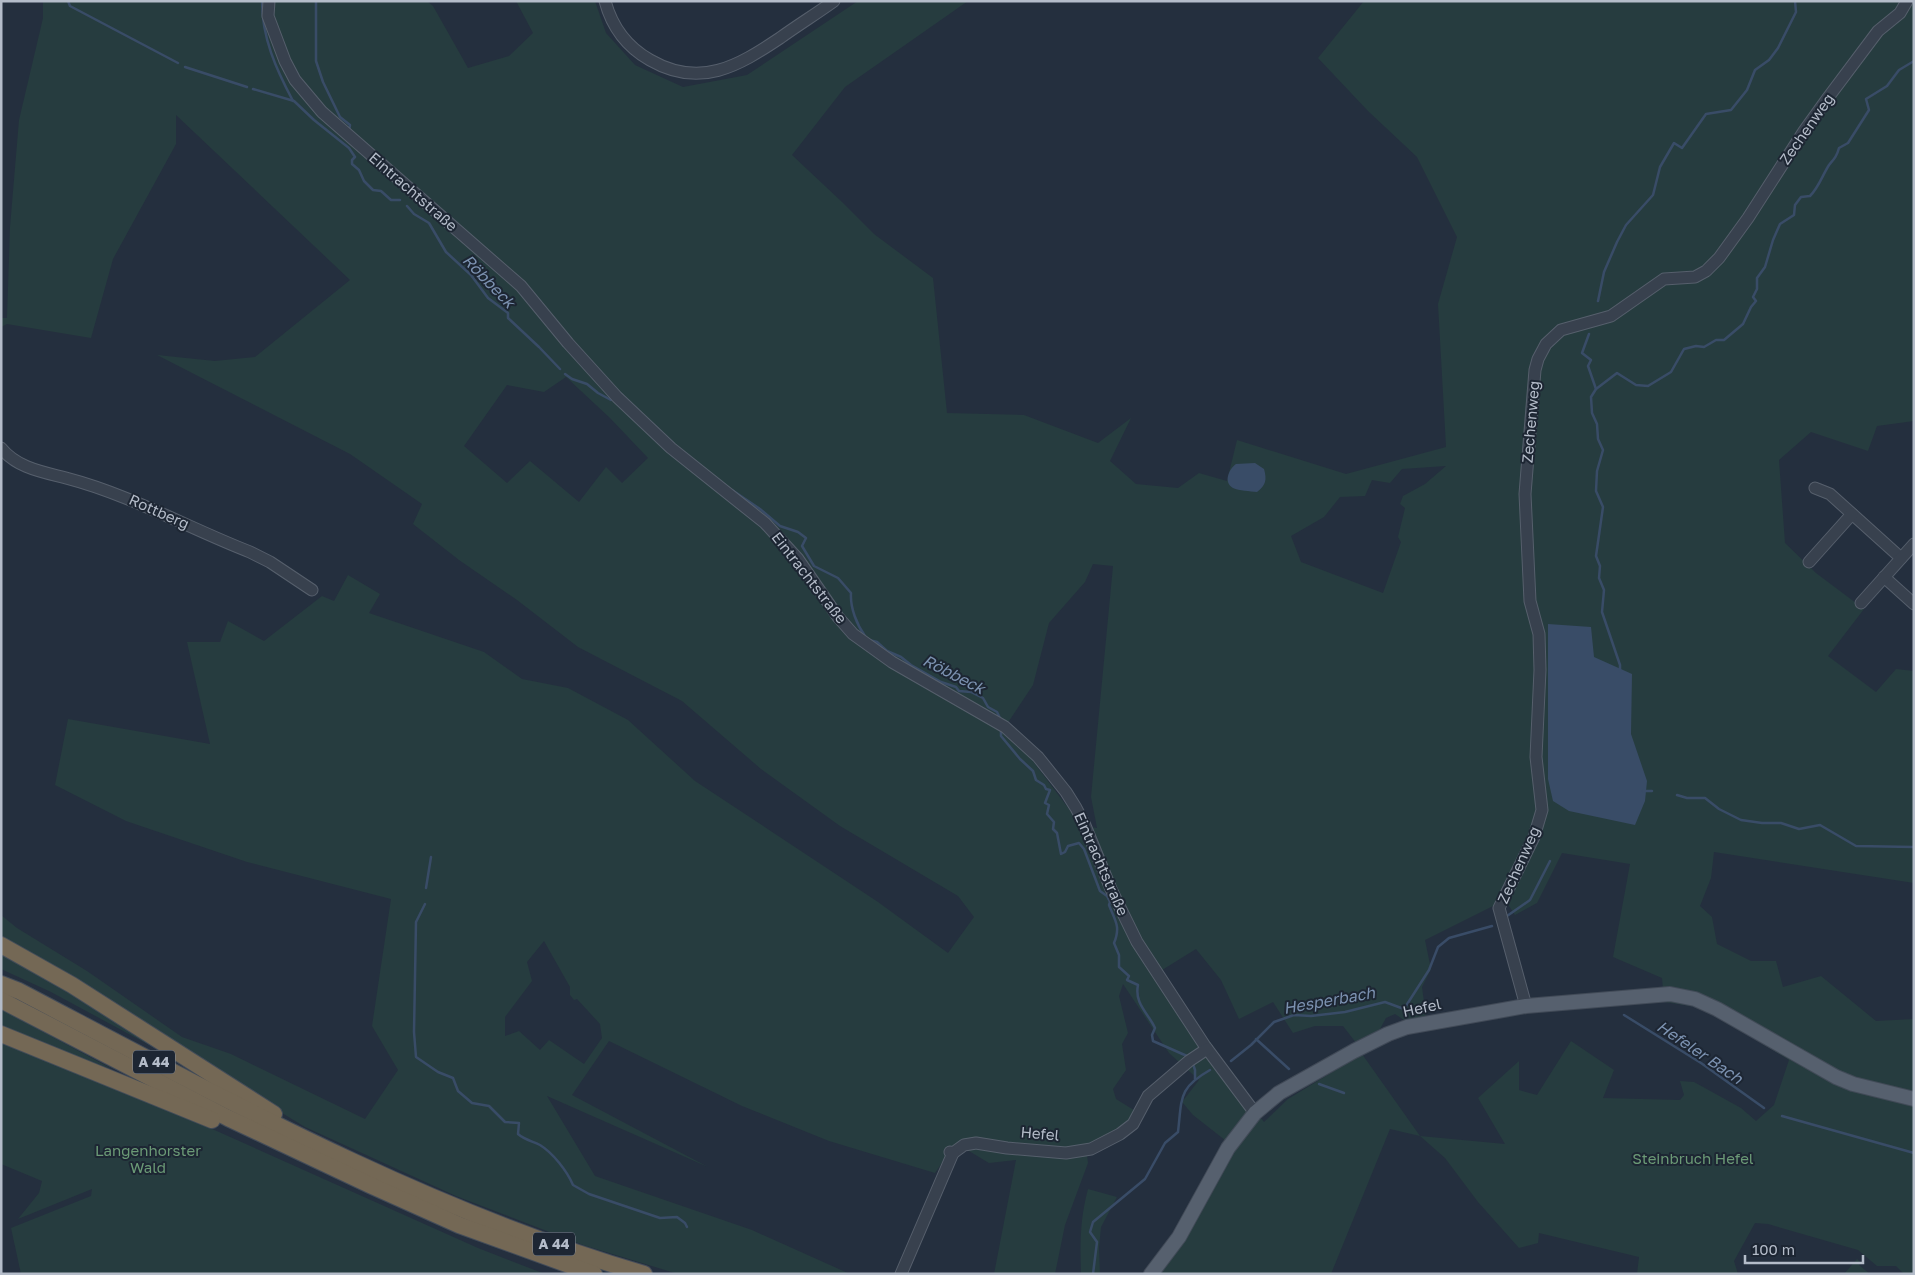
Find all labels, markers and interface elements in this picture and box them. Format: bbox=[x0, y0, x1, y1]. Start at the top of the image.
street label: Zechenweg bbox=[1775, 89, 1837, 167]
street label: Eintrachtstraße bbox=[366, 148, 462, 235]
water label: Röbbeck bbox=[459, 250, 521, 313]
street label: Zechenweg bbox=[1517, 380, 1543, 464]
street label: Rottberg bbox=[127, 490, 192, 532]
street label: Eintrachtstraße bbox=[768, 528, 851, 627]
water label: Röbbeck bbox=[920, 650, 990, 699]
street label: Eintrachtstraße bbox=[1071, 809, 1133, 918]
street label: Zechenweg bbox=[1493, 823, 1543, 906]
water label: Hesperbach bbox=[1282, 982, 1378, 1018]
street label: Hefel bbox=[1401, 994, 1443, 1020]
water label: Hefeler Bach bbox=[1653, 1016, 1748, 1089]
road number: A 44 bbox=[133, 1050, 175, 1074]
street label: Hefel bbox=[1020, 1122, 1060, 1144]
park label: Langenhorster Wald bbox=[95, 1141, 201, 1176]
park label: Steinbruch Hefel bbox=[1632, 1149, 1754, 1167]
road number: A 44 bbox=[533, 1232, 575, 1256]
scale bar bbox=[1745, 1232, 1862, 1264]
text: 100 m bbox=[1752, 1240, 1795, 1258]

